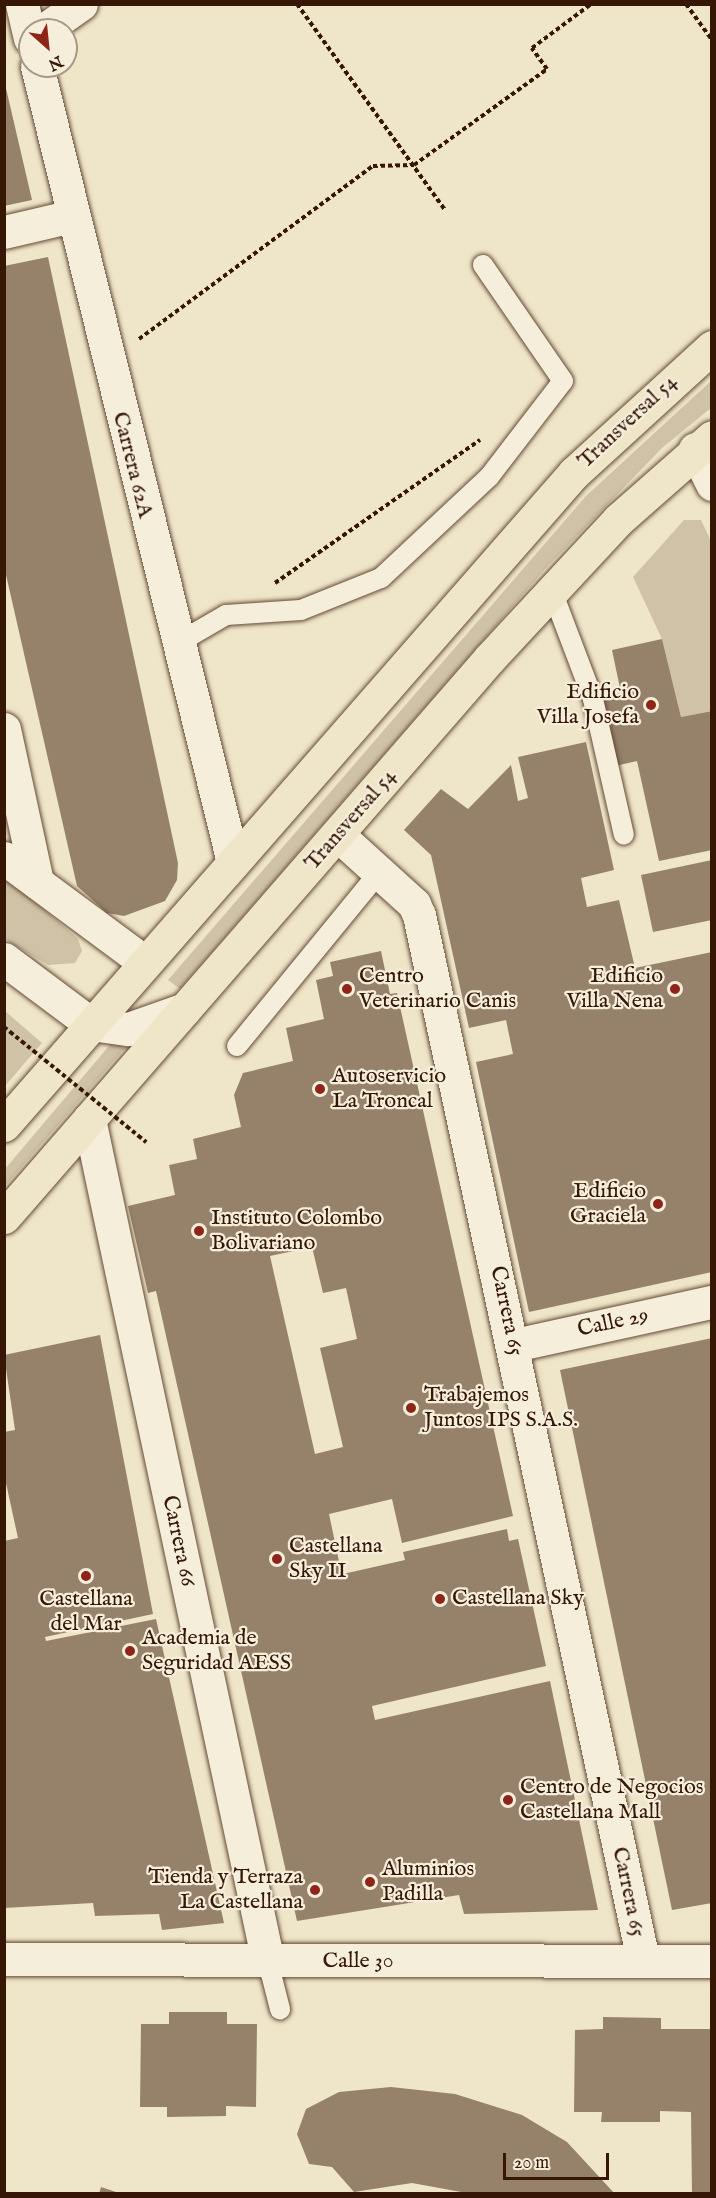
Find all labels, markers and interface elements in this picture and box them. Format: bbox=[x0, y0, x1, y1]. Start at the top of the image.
north arrow bbox=[18, 18, 78, 78]
text: N bbox=[45, 50, 66, 74]
street label: Transversal 54 bbox=[573, 369, 683, 475]
street label: Carrera 62A bbox=[106, 409, 158, 521]
place label: Edificio Villa Josefa bbox=[537, 679, 639, 730]
marker: Edificio Villa Josefa bbox=[644, 698, 658, 712]
street label: Transversal 54 bbox=[300, 764, 402, 876]
place label: Centro Veterinario Canis bbox=[359, 963, 516, 1014]
place label: Edificio Villa Nena bbox=[567, 963, 663, 1014]
marker: Centro Veterinario Canis bbox=[340, 982, 354, 996]
marker: Edificio Villa Nena bbox=[668, 982, 682, 996]
place label: Autoservicio La Troncal bbox=[332, 1063, 446, 1114]
marker: Autoservicio La Troncal bbox=[313, 1082, 327, 1096]
place label: Edificio Graciela bbox=[570, 1178, 646, 1230]
marker: Edificio Graciela bbox=[651, 1197, 665, 1211]
place label: Instituto Colombo Bolivariano bbox=[211, 1205, 382, 1256]
marker: Instituto Colombo Bolivariano bbox=[192, 1224, 206, 1238]
street label: Carrera 65 bbox=[484, 1264, 528, 1358]
street label: Calle 29 bbox=[575, 1303, 651, 1343]
place label: Trabajemos Juntos IPS S.A.S. bbox=[424, 1382, 578, 1434]
marker: Trabajemos Juntos IPS S.A.S. bbox=[402, 1399, 420, 1417]
street label: Carrera 66 bbox=[155, 1493, 201, 1589]
place label: Castellana Sky II bbox=[289, 1533, 382, 1585]
marker: Castellana Sky II bbox=[270, 1552, 284, 1566]
marker: Castellana del Mar bbox=[79, 1569, 93, 1583]
place label: Castellana del Mar bbox=[39, 1586, 133, 1638]
place label: Castellana Sky bbox=[452, 1586, 584, 1612]
marker: Castellana Sky bbox=[433, 1592, 447, 1606]
place label: Academia de Seguridad AESS bbox=[142, 1625, 291, 1676]
marker: Academia de Seguridad AESS bbox=[123, 1644, 137, 1658]
place label: Centro de Negocios Castellana Mall bbox=[520, 1774, 703, 1826]
marker: Centro de Negocios Castellana Mall bbox=[501, 1793, 515, 1807]
street label: Carrera 65 bbox=[606, 1845, 650, 1939]
place label: Aluminios Padilla bbox=[382, 1856, 474, 1908]
place label: Tienda y Terraza La Castellana bbox=[148, 1864, 303, 1916]
marker: Aluminios Padilla bbox=[363, 1875, 377, 1889]
marker: Tienda y Terraza La Castellana bbox=[308, 1883, 322, 1897]
street label: Calle 30 bbox=[322, 1949, 394, 1975]
scale bar bbox=[506, 2141, 612, 2179]
text: 20 m bbox=[514, 2152, 549, 2175]

